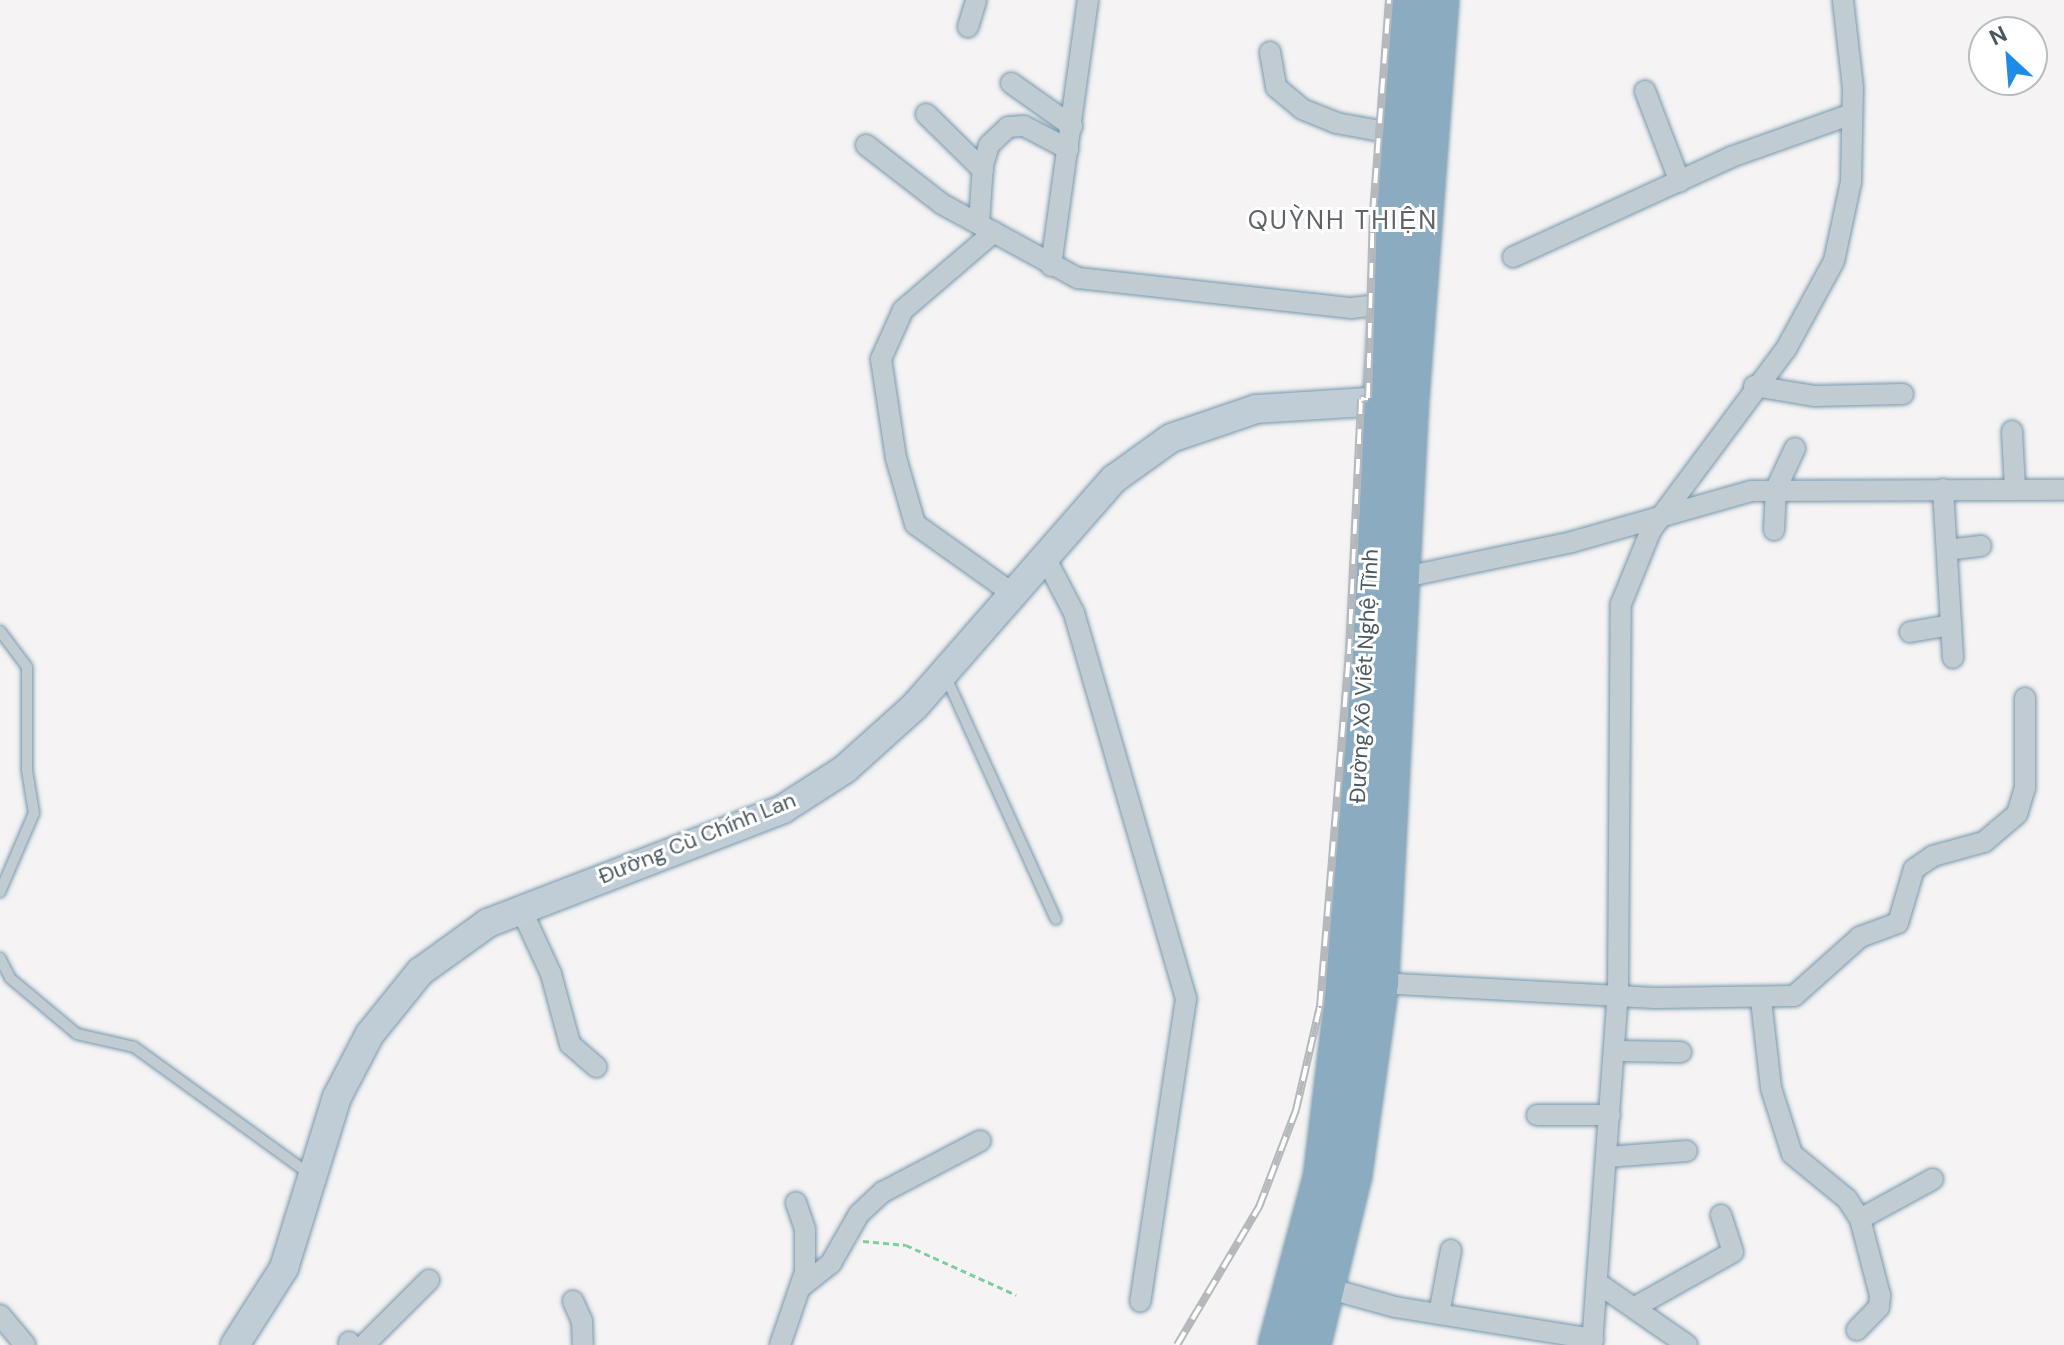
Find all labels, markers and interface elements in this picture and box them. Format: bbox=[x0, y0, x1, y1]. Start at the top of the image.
north arrow bbox=[1968, 16, 2048, 96]
text: N bbox=[1985, 19, 2012, 52]
district label: QUỲNH THIỆN bbox=[1248, 205, 1438, 237]
street label: Đường Xô Viết Nghệ Tĩnh bbox=[1344, 548, 1384, 804]
street label: Đường Cù Chính Lan bbox=[595, 786, 799, 890]

